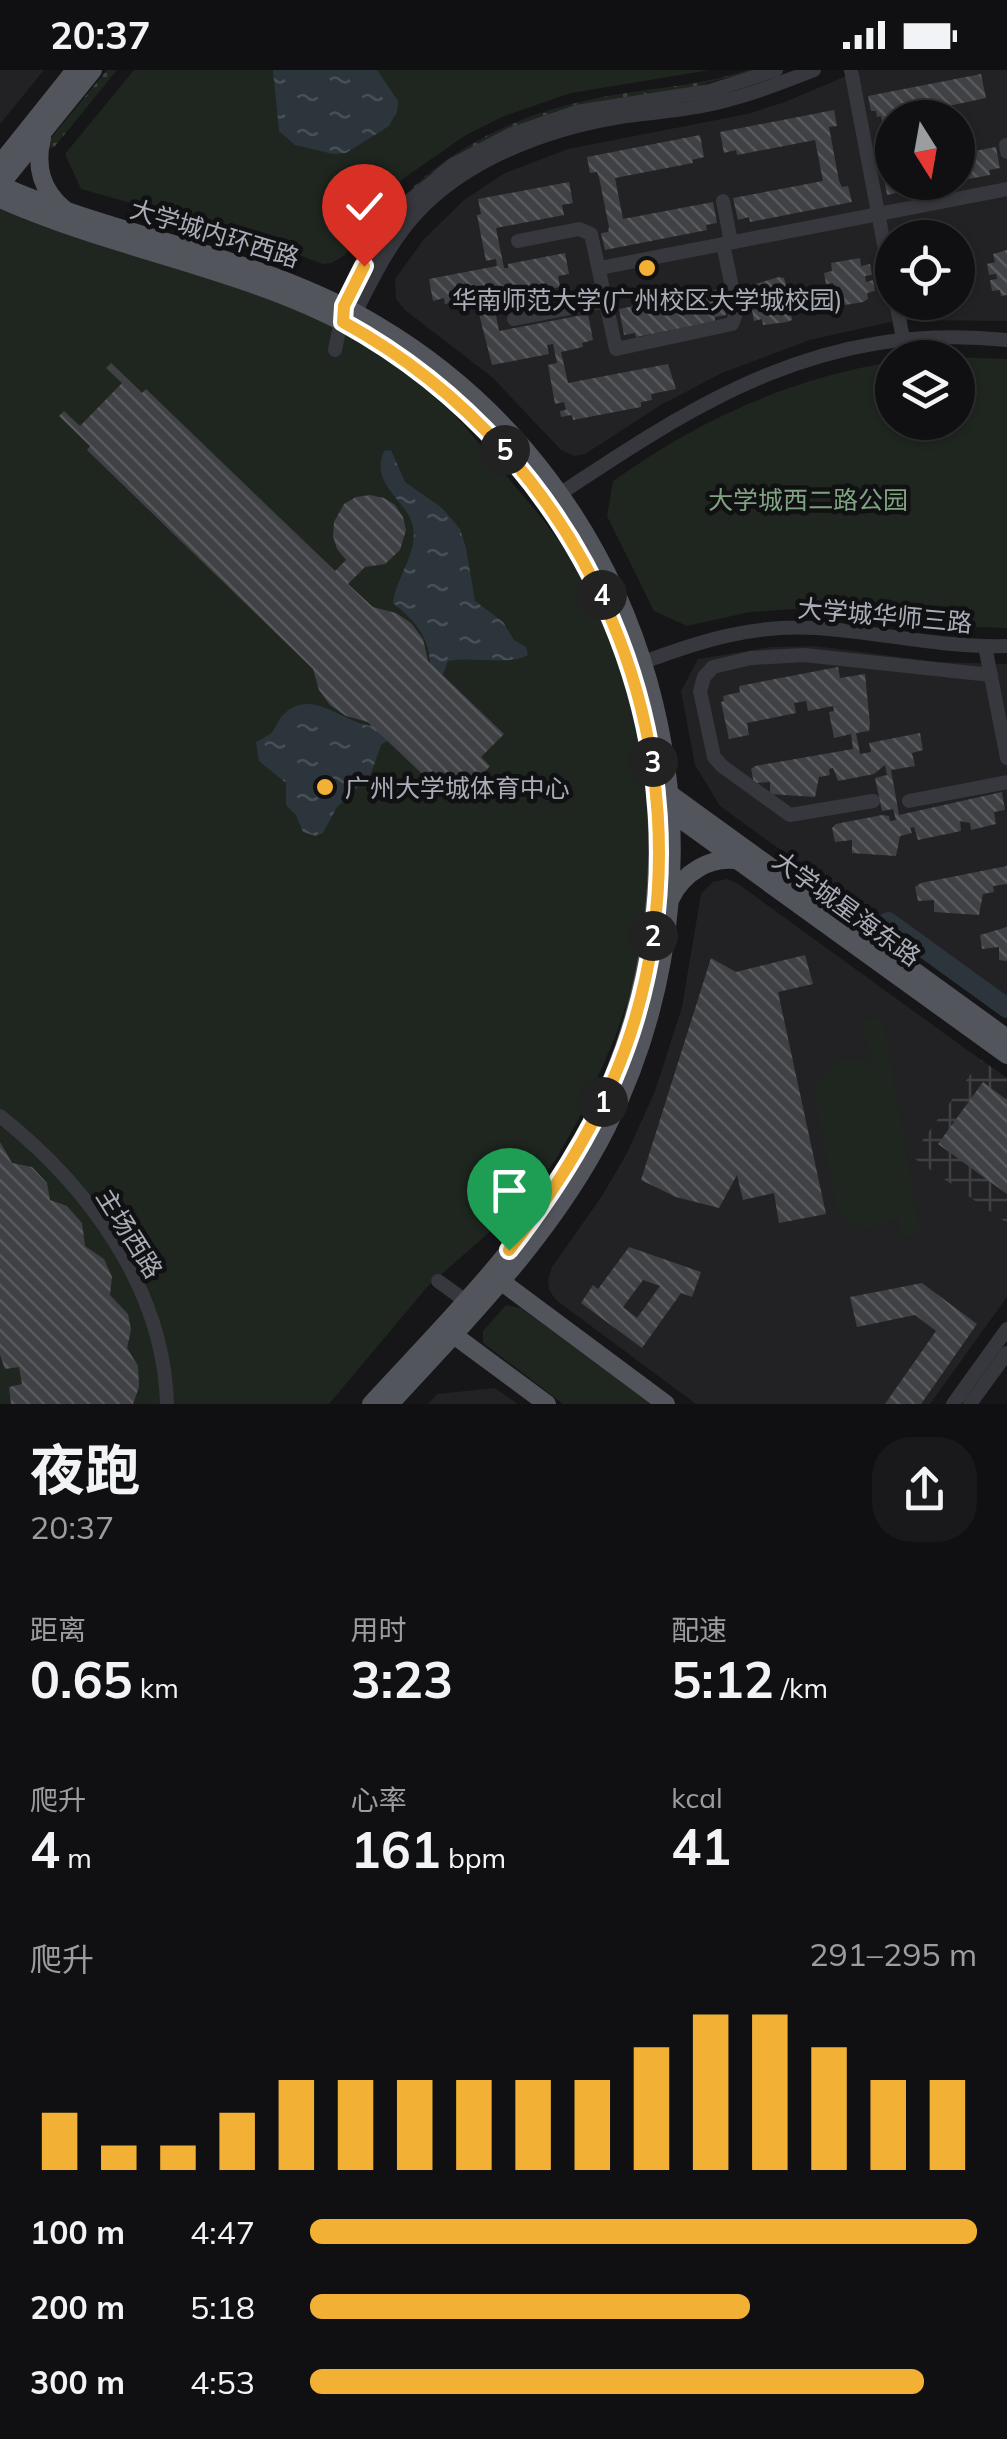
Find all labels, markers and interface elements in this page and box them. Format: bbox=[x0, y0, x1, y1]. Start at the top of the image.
text: 20:37 bbox=[50, 11, 151, 59]
north arrow bbox=[875, 100, 975, 200]
map controls bbox=[875, 100, 975, 440]
pin bbox=[322, 164, 407, 267]
icon: check bbox=[337, 179, 392, 234]
street label: 大学城内环西路 bbox=[127, 193, 303, 273]
button: locate bbox=[875, 220, 975, 320]
marker: 华南师范大学(广州校区大学城校园) bbox=[636, 257, 658, 279]
place label: 华南师范大学(广州校区大学城校园) bbox=[452, 284, 842, 315]
button: layers bbox=[875, 340, 975, 440]
pin: 5 bbox=[480, 425, 530, 475]
text: 5 bbox=[497, 432, 513, 467]
park label: 大学城西二路公园 bbox=[708, 484, 908, 515]
pin: 4 bbox=[577, 570, 627, 620]
text: 4 bbox=[594, 577, 610, 612]
street label: 大学城华师三路 bbox=[796, 592, 974, 638]
pin: 3 bbox=[628, 737, 678, 787]
text: 3 bbox=[645, 744, 661, 779]
place label: 广州大学城体育中心 bbox=[345, 772, 570, 803]
marker: 广州大学城体育中心 bbox=[314, 776, 336, 798]
street label: 大学城星海东路 bbox=[767, 844, 927, 972]
pin: 2 bbox=[628, 911, 678, 961]
text: 2 bbox=[645, 918, 661, 953]
pin: 1 bbox=[578, 1077, 628, 1127]
text: 1 bbox=[595, 1084, 611, 1119]
pin bbox=[467, 1148, 552, 1251]
icon: arrive bbox=[482, 1163, 537, 1218]
street label: 主场西路 bbox=[90, 1182, 170, 1284]
text: 夜跑 bbox=[30, 1435, 140, 1504]
button: share bbox=[872, 1437, 977, 1542]
text: 20:37 bbox=[30, 1507, 114, 1547]
text: 距离 bbox=[30, 1612, 86, 1647]
text: 用时 bbox=[351, 1612, 407, 1647]
text: 配速 bbox=[671, 1612, 727, 1647]
text: 0.65 bbox=[30, 1648, 132, 1711]
text: 3:23 bbox=[351, 1648, 453, 1711]
text: 5:12 bbox=[671, 1648, 774, 1711]
text: km bbox=[132, 1670, 179, 1705]
text: /km bbox=[774, 1670, 828, 1705]
text: kcal bbox=[671, 1780, 723, 1815]
text: 爬升 bbox=[30, 1782, 86, 1817]
text: 心率 bbox=[351, 1782, 407, 1817]
text: 41 bbox=[671, 1815, 731, 1878]
text: 4 bbox=[30, 1818, 60, 1881]
text: 161 bbox=[351, 1818, 441, 1881]
text: m bbox=[60, 1840, 92, 1875]
text: bpm bbox=[441, 1840, 506, 1875]
text: 291–295 m bbox=[809, 1934, 977, 1974]
text: 爬升 bbox=[30, 1939, 94, 1979]
text: 100 m bbox=[30, 2212, 125, 2252]
text: 4:47 bbox=[190, 2212, 255, 2252]
text: 200 m bbox=[30, 2287, 125, 2327]
text: 5:18 bbox=[190, 2287, 255, 2327]
text: 300 m bbox=[30, 2362, 125, 2402]
text: 4:53 bbox=[190, 2362, 255, 2402]

